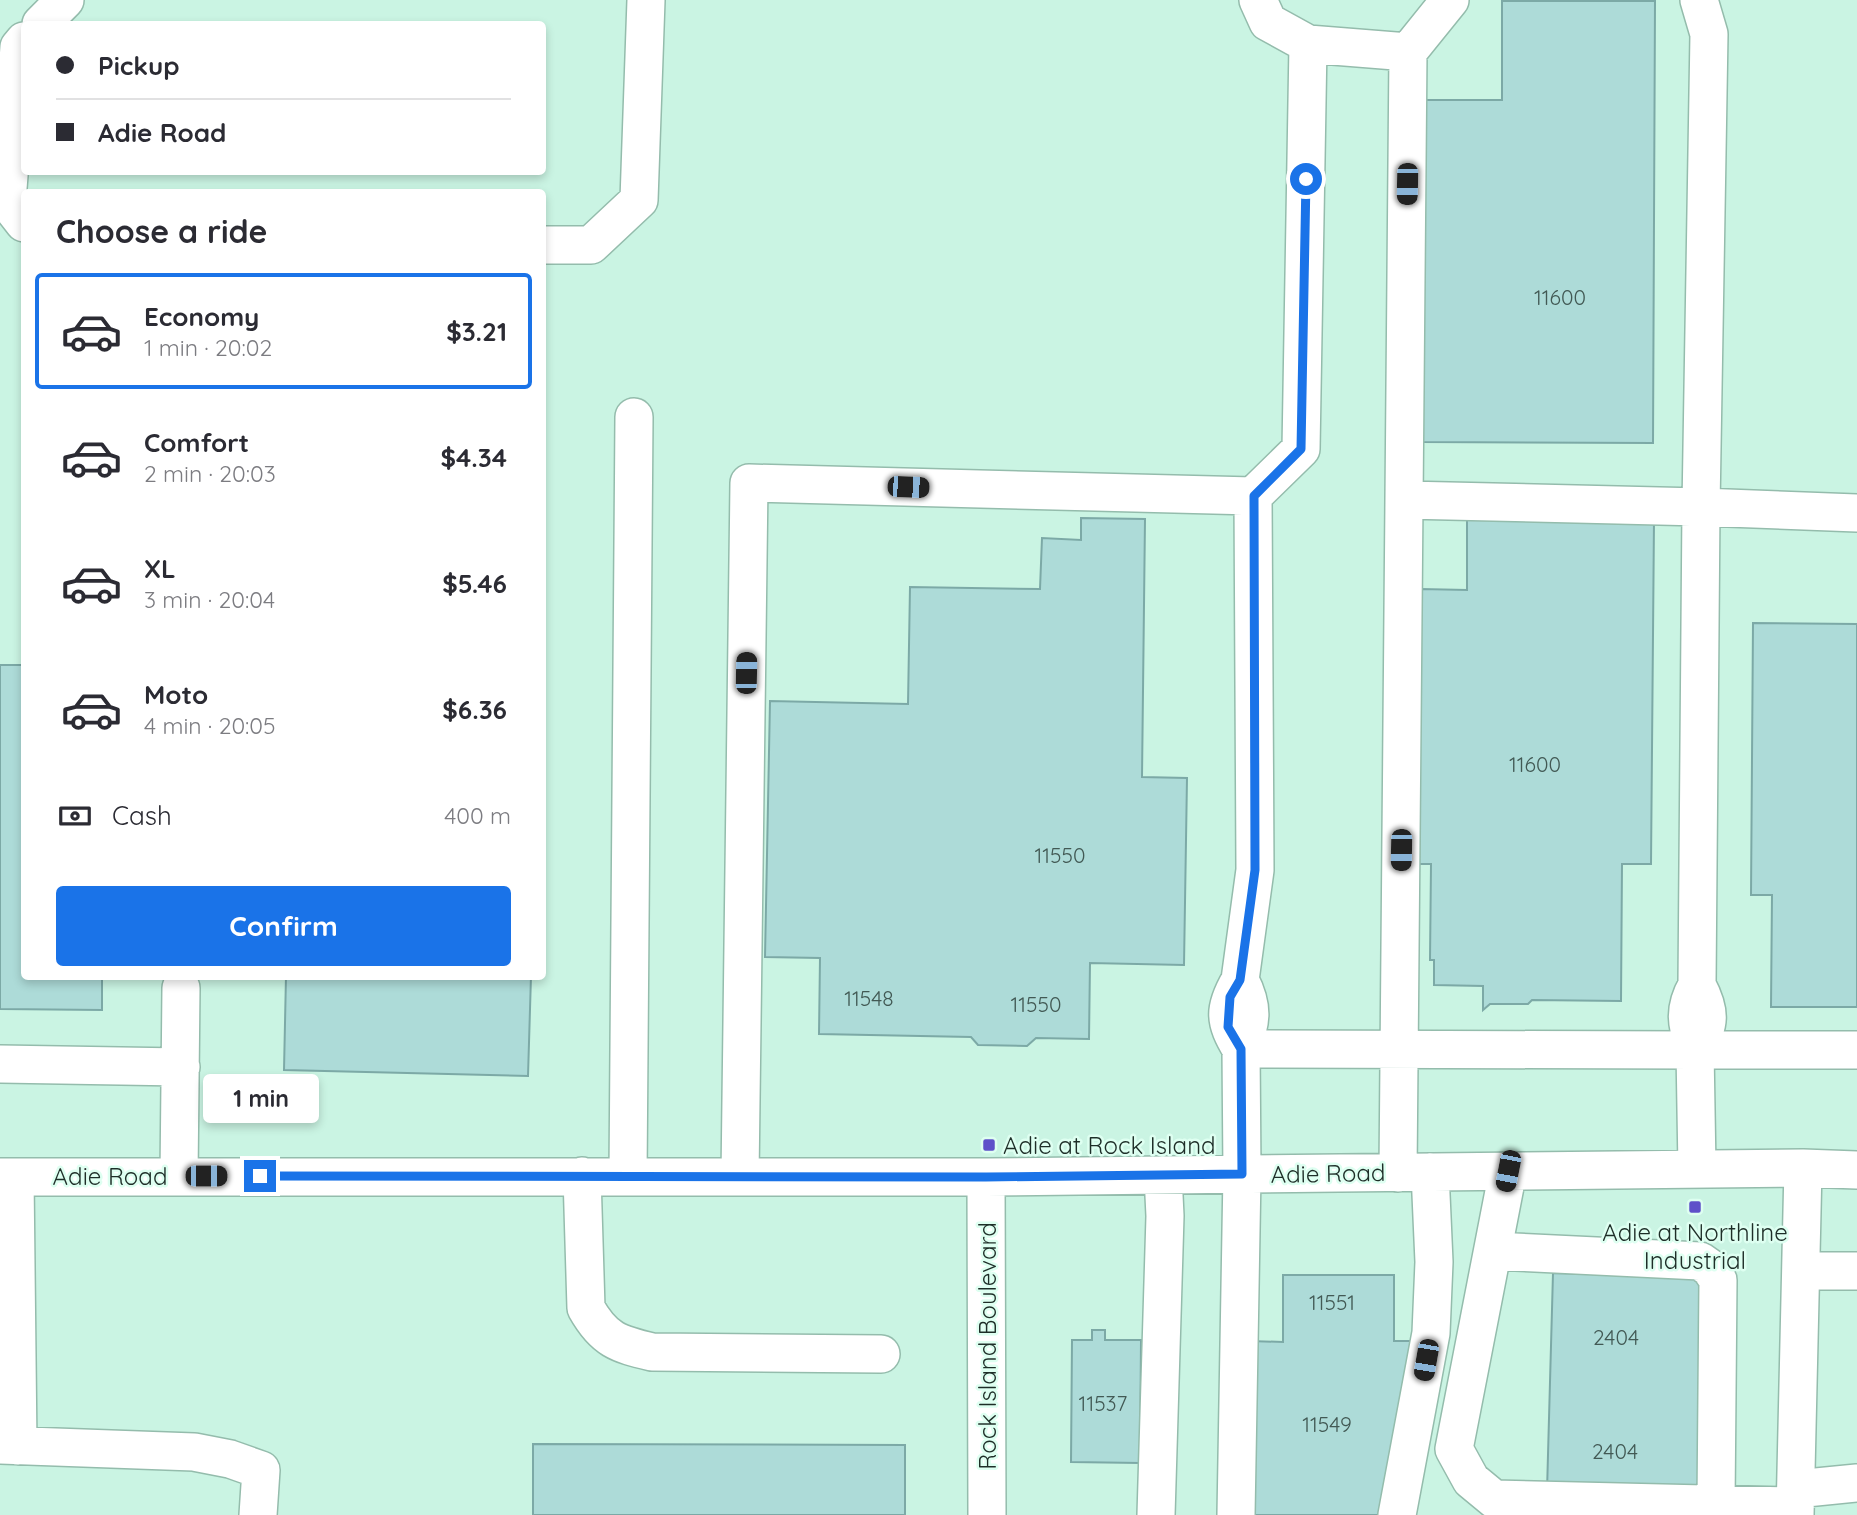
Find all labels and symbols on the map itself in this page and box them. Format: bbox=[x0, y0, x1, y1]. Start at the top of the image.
route start bbox=[1290, 163, 1322, 195]
car bbox=[1397, 163, 1418, 205]
house number: 11600 bbox=[1534, 284, 1586, 310]
car bbox=[887, 476, 930, 498]
car bbox=[736, 652, 757, 694]
house number: 11600 bbox=[1509, 751, 1561, 777]
car bbox=[1391, 829, 1412, 871]
house number: 11550 bbox=[1035, 842, 1085, 868]
house number: 11548 bbox=[844, 985, 894, 1011]
house number: 11550 bbox=[1011, 991, 1061, 1017]
callout: 1 min bbox=[202, 1074, 318, 1124]
place label: Adie at Rock Island bbox=[1003, 1130, 1216, 1160]
marker: Adie at Rock Island bbox=[981, 1137, 997, 1153]
car bbox=[1494, 1148, 1523, 1194]
street label: Adie Road bbox=[1270, 1157, 1386, 1189]
route end bbox=[244, 1160, 276, 1192]
street label: Adie Road bbox=[53, 1161, 167, 1191]
car bbox=[186, 1166, 228, 1187]
marker: Adie at Northline Industrial bbox=[1687, 1199, 1703, 1215]
place label: Adie at Northline Industrial bbox=[1602, 1217, 1788, 1275]
street label: Rock Island Boulevard bbox=[972, 1222, 1002, 1470]
house number: 11551 bbox=[1309, 1289, 1355, 1315]
house number: 2404 bbox=[1593, 1324, 1639, 1350]
car bbox=[1413, 1337, 1440, 1383]
house number: 11537 bbox=[1079, 1390, 1128, 1416]
house number: 11549 bbox=[1302, 1411, 1352, 1437]
house number: 2404 bbox=[1592, 1438, 1638, 1464]

